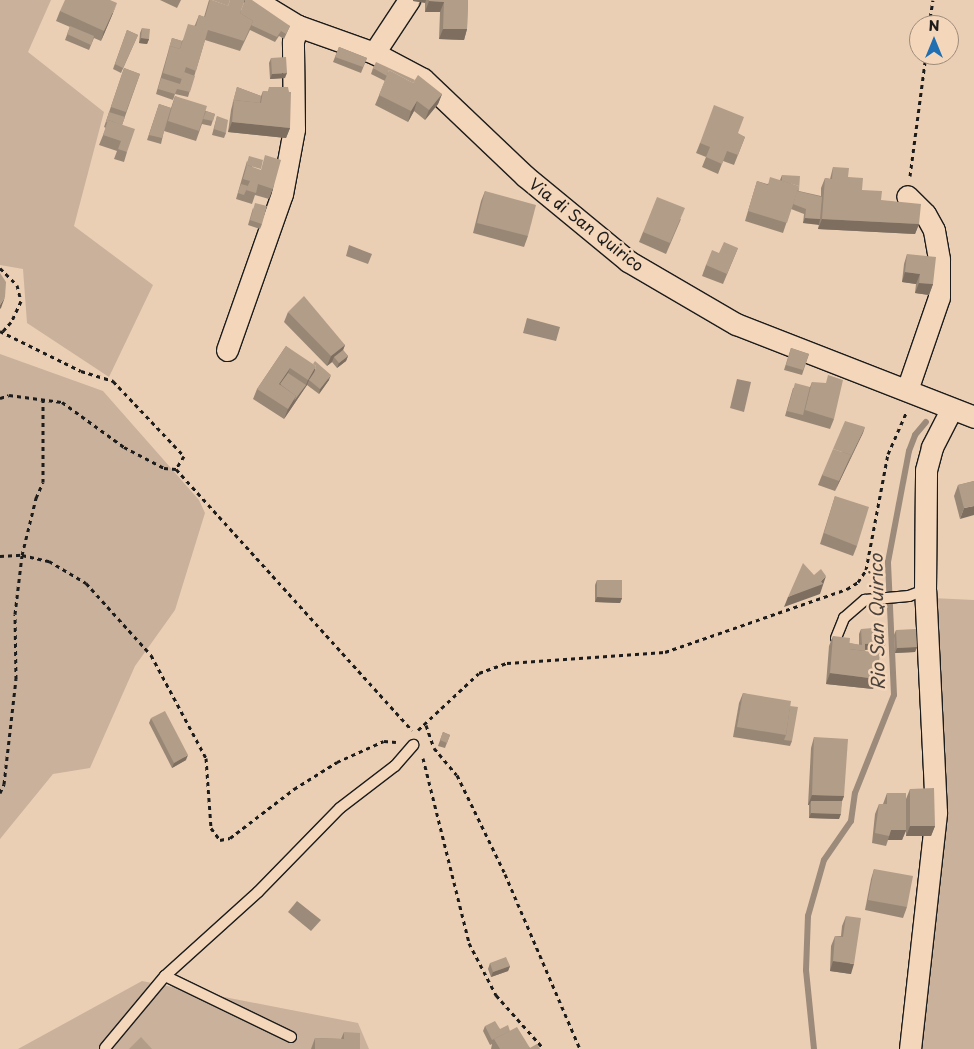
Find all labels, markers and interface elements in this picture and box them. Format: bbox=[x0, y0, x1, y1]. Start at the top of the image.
north arrow bbox=[909, 15, 959, 65]
text: N bbox=[928, 15, 940, 36]
street label: Via di San Quirico bbox=[526, 173, 648, 275]
water label: Rio San Quirico bbox=[865, 554, 889, 690]

